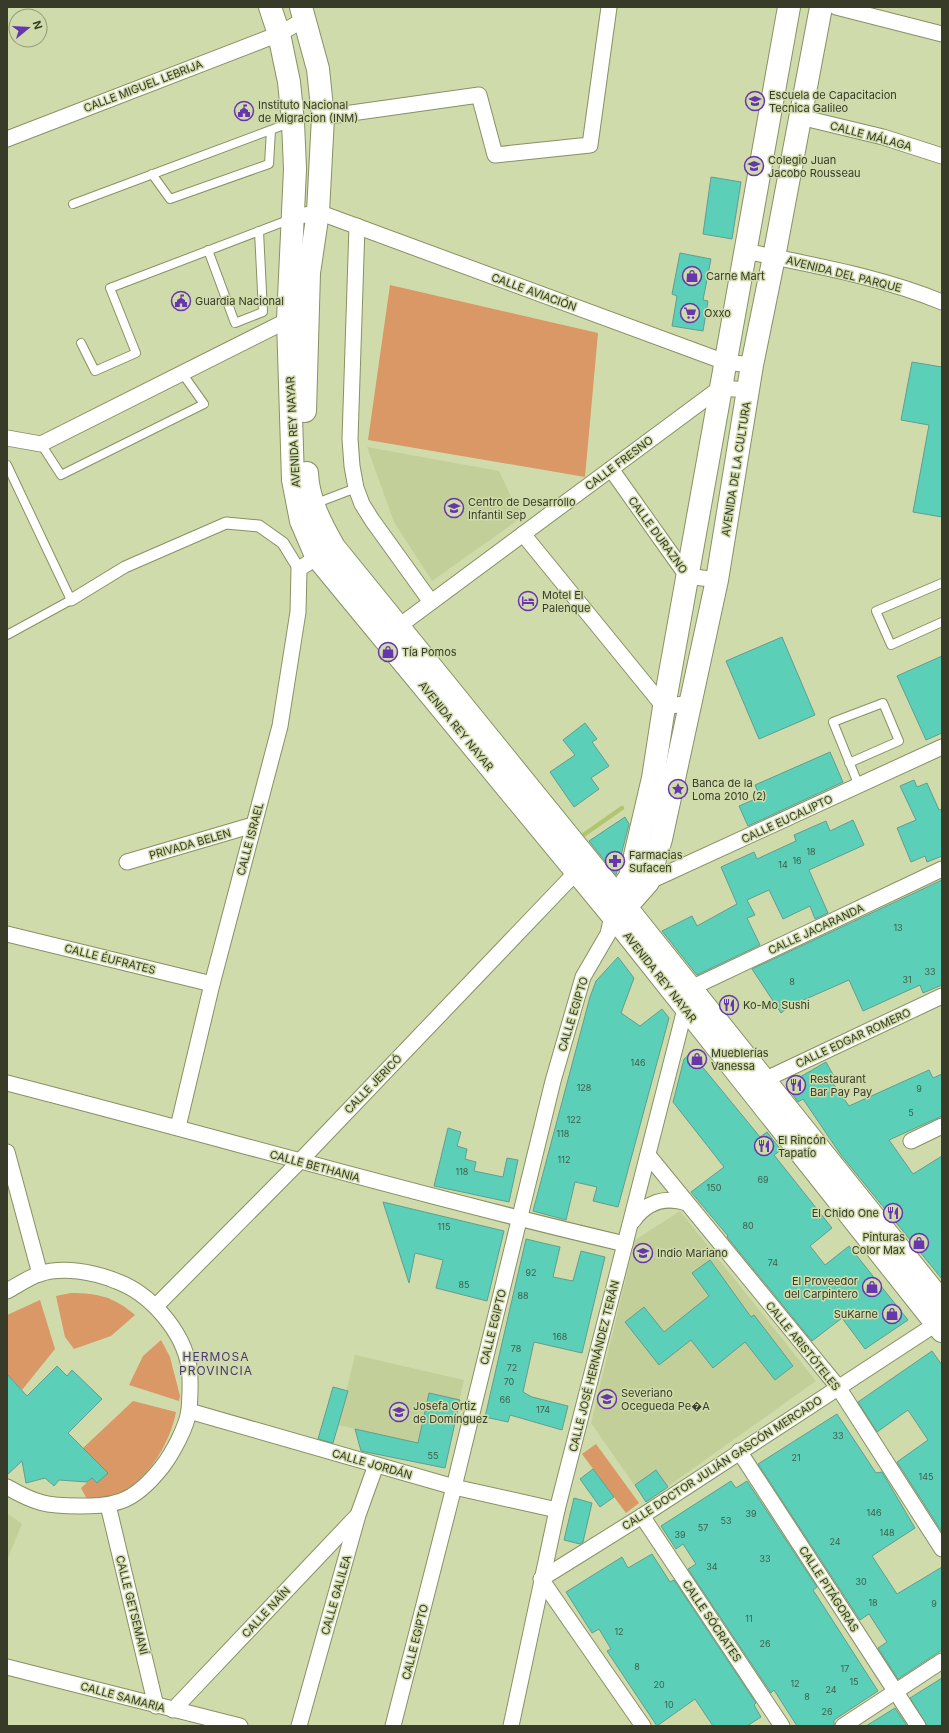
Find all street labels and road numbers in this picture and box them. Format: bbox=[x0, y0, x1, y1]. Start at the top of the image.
street label: CALLE MIGUEL LEBRIJA bbox=[81, 57, 205, 115]
street label: CALLE MÁLAGA bbox=[829, 118, 914, 154]
street label: AVENIDA DEL PARQUE bbox=[785, 253, 903, 295]
street label: CALLE AVIACIÓN bbox=[489, 270, 579, 314]
street label: AVENIDA REY NAYAR bbox=[283, 376, 303, 488]
street label: AVENIDA DE LA CULTURA bbox=[718, 400, 754, 537]
street label: CALLE FRESNO bbox=[582, 433, 656, 493]
street label: CALLE DURAZNO bbox=[625, 494, 691, 576]
street label: AVENIDA REY NAYAR bbox=[416, 678, 496, 774]
street label: CALLE EUCALIPTO bbox=[739, 792, 835, 846]
street label: CALLE ISRAEL bbox=[234, 801, 266, 877]
street label: PRIVADA BELEN bbox=[147, 826, 233, 862]
street label: CALLE JACARANDA bbox=[766, 900, 867, 957]
street label: AVENIDA REY NAYAR bbox=[620, 929, 700, 1025]
street label: CALLE ÉUFRATES bbox=[63, 941, 157, 977]
street label: CALLE EGIPTO bbox=[555, 975, 591, 1053]
street label: CALLE EDGAR ROMERO bbox=[793, 1005, 913, 1071]
street label: CALLE JERICÓ bbox=[341, 1051, 405, 1117]
street label: CALLE BETHANIA bbox=[268, 1147, 362, 1185]
street label: CALLE JOSÉ HERNÁNDEZ TERÁN bbox=[566, 1279, 622, 1453]
street label: CALLE EGIPTO bbox=[477, 1288, 509, 1366]
street label: CALLE ARISTÓTELES bbox=[763, 1299, 843, 1393]
street label: CALLE DOCTOR JULIÁN GASCÓN MERCADO bbox=[619, 1393, 825, 1533]
street label: CALLE JORDÁN bbox=[330, 1446, 414, 1482]
street label: CALLE PITÁGORAS bbox=[796, 1544, 862, 1634]
street label: CALLE GALILEA bbox=[318, 1553, 354, 1637]
street label: CALLE GETSEMANÍ bbox=[113, 1554, 151, 1656]
street label: CALLE SÓCRATES bbox=[679, 1577, 745, 1665]
street label: CALLE NAÍN bbox=[239, 1584, 293, 1640]
street label: CALLE EGIPTO bbox=[399, 1603, 431, 1681]
street label: CALLE SAMARIA bbox=[79, 1679, 167, 1715]

